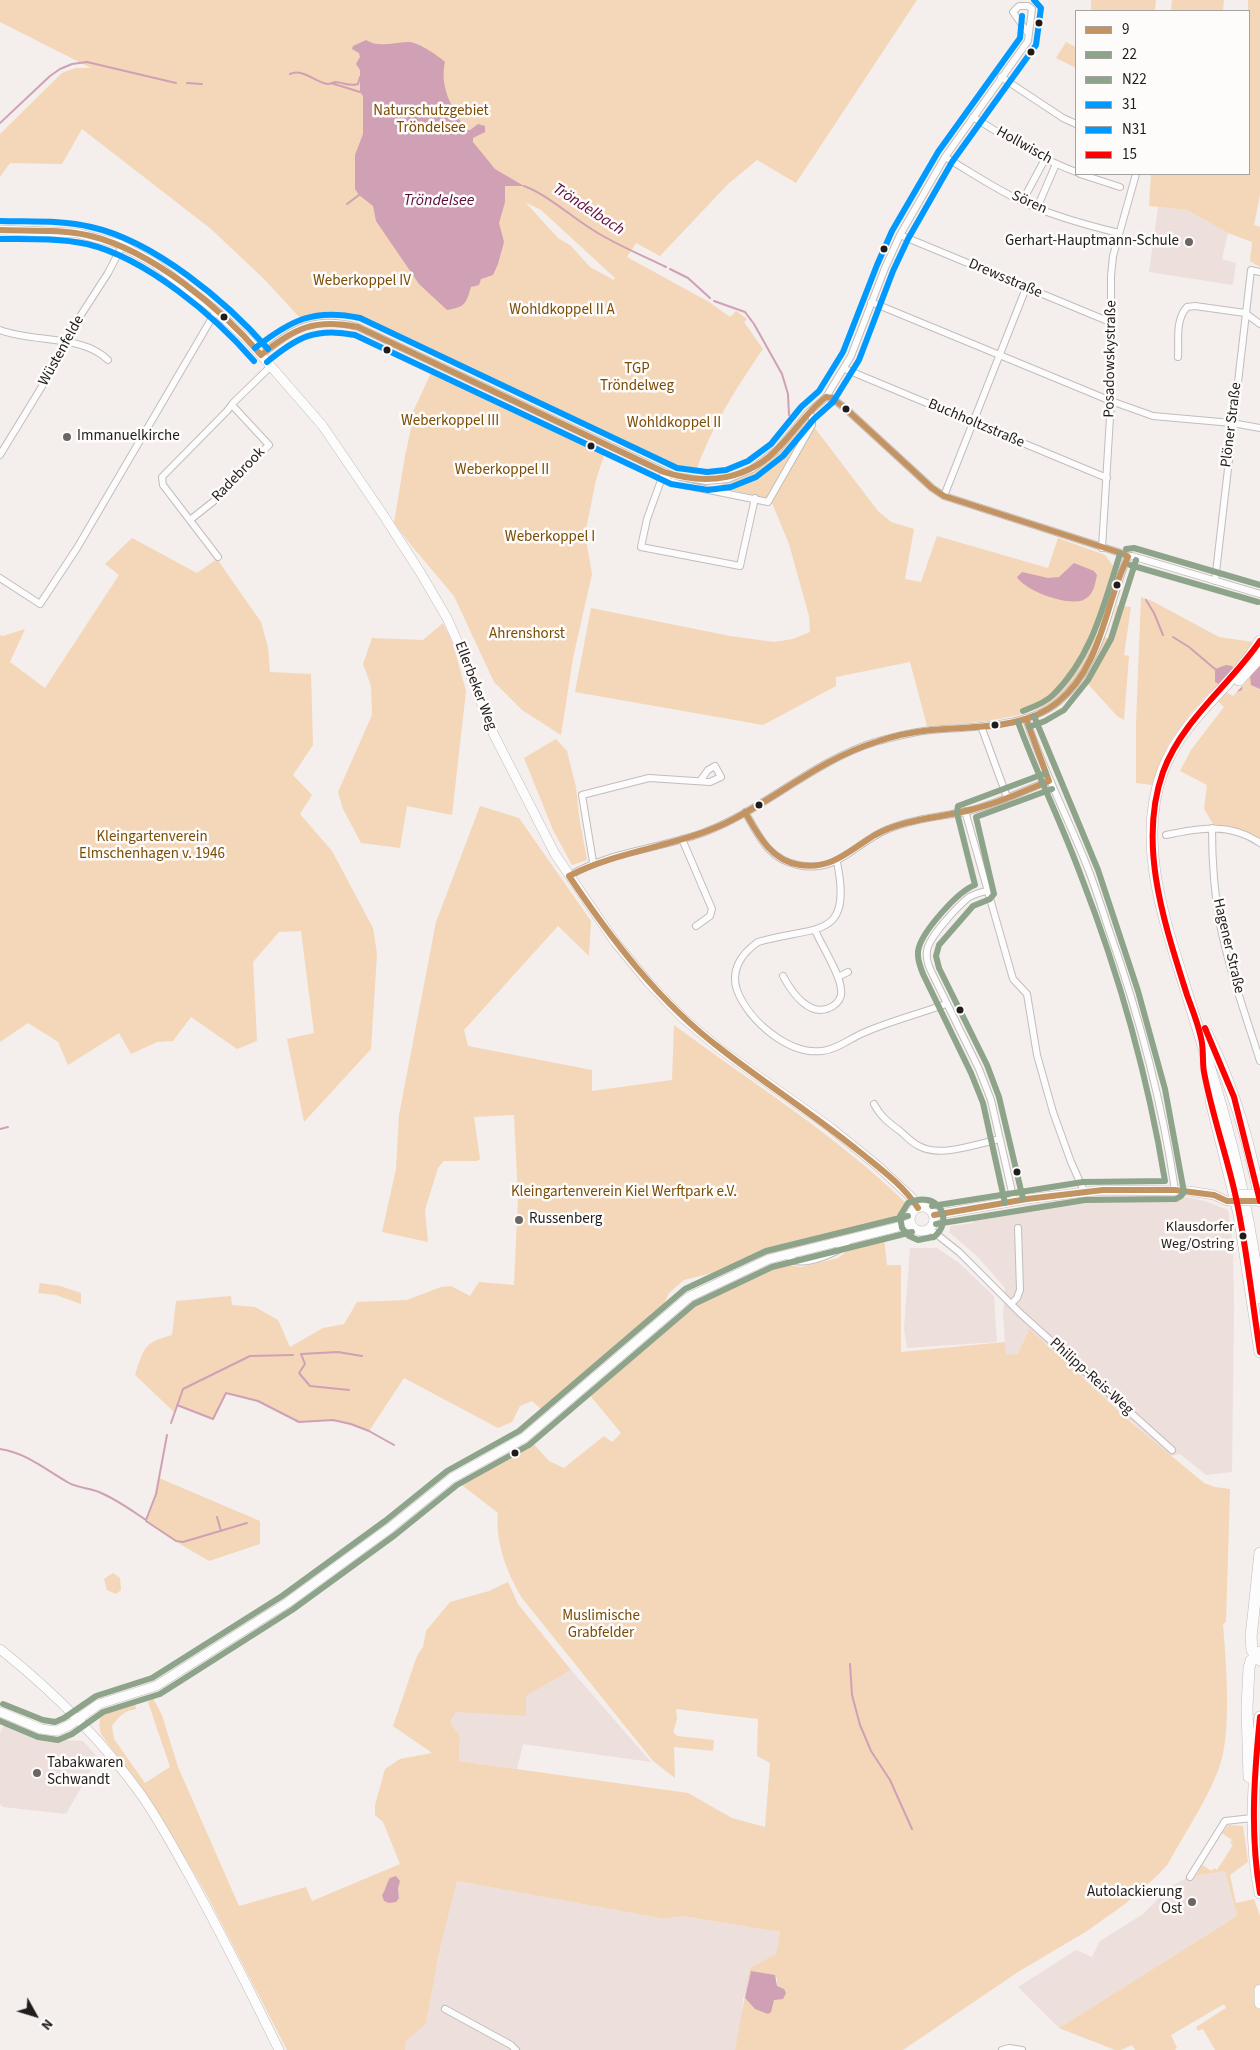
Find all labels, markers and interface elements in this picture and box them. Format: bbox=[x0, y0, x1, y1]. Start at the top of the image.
legend bbox=[1075, 10, 1250, 175]
unlabelled marker bbox=[1034, 18, 1044, 28]
text: 9 bbox=[1122, 19, 1129, 40]
text: 22 bbox=[1122, 44, 1137, 65]
unlabelled marker bbox=[1026, 47, 1036, 57]
text: N22 bbox=[1122, 69, 1147, 90]
text: 31 bbox=[1122, 94, 1137, 115]
park label: Naturschutzgebiet Tröndelsee bbox=[373, 103, 489, 138]
text: N31 bbox=[1122, 119, 1147, 140]
street label: Hollwisch bbox=[993, 123, 1055, 169]
text: 15 bbox=[1122, 144, 1137, 165]
water label: Tröndelbach bbox=[549, 180, 627, 240]
street label: Sören bbox=[1009, 187, 1049, 219]
water label: Tröndelsee bbox=[404, 191, 474, 211]
place label: Gerhart-Hauptmann-Schule bbox=[1005, 233, 1179, 251]
marker: Gerhart-Hauptmann-Schule bbox=[1183, 236, 1195, 248]
unlabelled marker bbox=[879, 244, 889, 254]
street label: Drewsstraße bbox=[965, 255, 1045, 303]
park label: Weberkoppel IV bbox=[313, 273, 411, 291]
street label: Posadowskystraße bbox=[1101, 300, 1121, 418]
park label: Wohldkoppel II A bbox=[509, 302, 615, 320]
unlabelled marker bbox=[219, 312, 229, 322]
street label: Wüstenfelde bbox=[35, 313, 89, 389]
unlabelled marker bbox=[382, 345, 392, 355]
park label: TGP Tröndelweg bbox=[600, 361, 674, 396]
street label: Plöner Straße bbox=[1218, 381, 1246, 469]
street label: Buchholtzstraße bbox=[925, 396, 1027, 452]
unlabelled marker bbox=[841, 404, 851, 414]
park label: Weberkoppel III bbox=[401, 413, 499, 431]
park label: Wohldkoppel II bbox=[627, 415, 721, 433]
place label: Immanuelkirche bbox=[77, 428, 180, 446]
marker: Immanuelkirche bbox=[61, 431, 73, 443]
unlabelled marker bbox=[586, 441, 596, 451]
street label: Radebrook bbox=[209, 444, 269, 506]
park label: Weberkoppel II bbox=[455, 462, 549, 480]
park label: Weberkoppel I bbox=[505, 529, 595, 547]
unlabelled marker bbox=[1112, 580, 1122, 590]
park label: Ahrenshorst bbox=[489, 626, 565, 644]
street label: Ellerbeker Weg bbox=[450, 639, 500, 733]
unlabelled marker bbox=[990, 720, 1000, 730]
unlabelled marker bbox=[754, 800, 764, 810]
park label: Kleingartenverein Elmschenhagen v. 1946 bbox=[79, 829, 225, 864]
street label: Hagener Straße bbox=[1208, 897, 1248, 995]
unlabelled marker bbox=[955, 1005, 965, 1015]
unlabelled marker bbox=[1012, 1167, 1022, 1177]
park label: Kleingartenverein Kiel Werftpark e.V. bbox=[511, 1184, 737, 1202]
place label: Russenberg bbox=[529, 1211, 602, 1229]
marker: Russenberg bbox=[513, 1214, 525, 1226]
place label: Klausdorfer Weg/Ostring bbox=[1161, 1220, 1234, 1252]
marker: Klausdorfer Weg/Ostring bbox=[1238, 1231, 1248, 1241]
street label: Philipp-Reis-Weg bbox=[1045, 1335, 1137, 1419]
unlabelled marker bbox=[510, 1448, 520, 1458]
park label: Muslimische Grabfelder bbox=[562, 1608, 640, 1643]
place label: Tabakwaren Schwandt bbox=[47, 1755, 123, 1790]
marker: Tabakwaren Schwandt bbox=[31, 1767, 43, 1779]
place label: Autolackierung Ost bbox=[1087, 1884, 1182, 1919]
marker: Autolackierung Ost bbox=[1186, 1896, 1198, 1908]
north arrow bbox=[10, 1990, 60, 2040]
text: N bbox=[36, 2015, 57, 2034]

